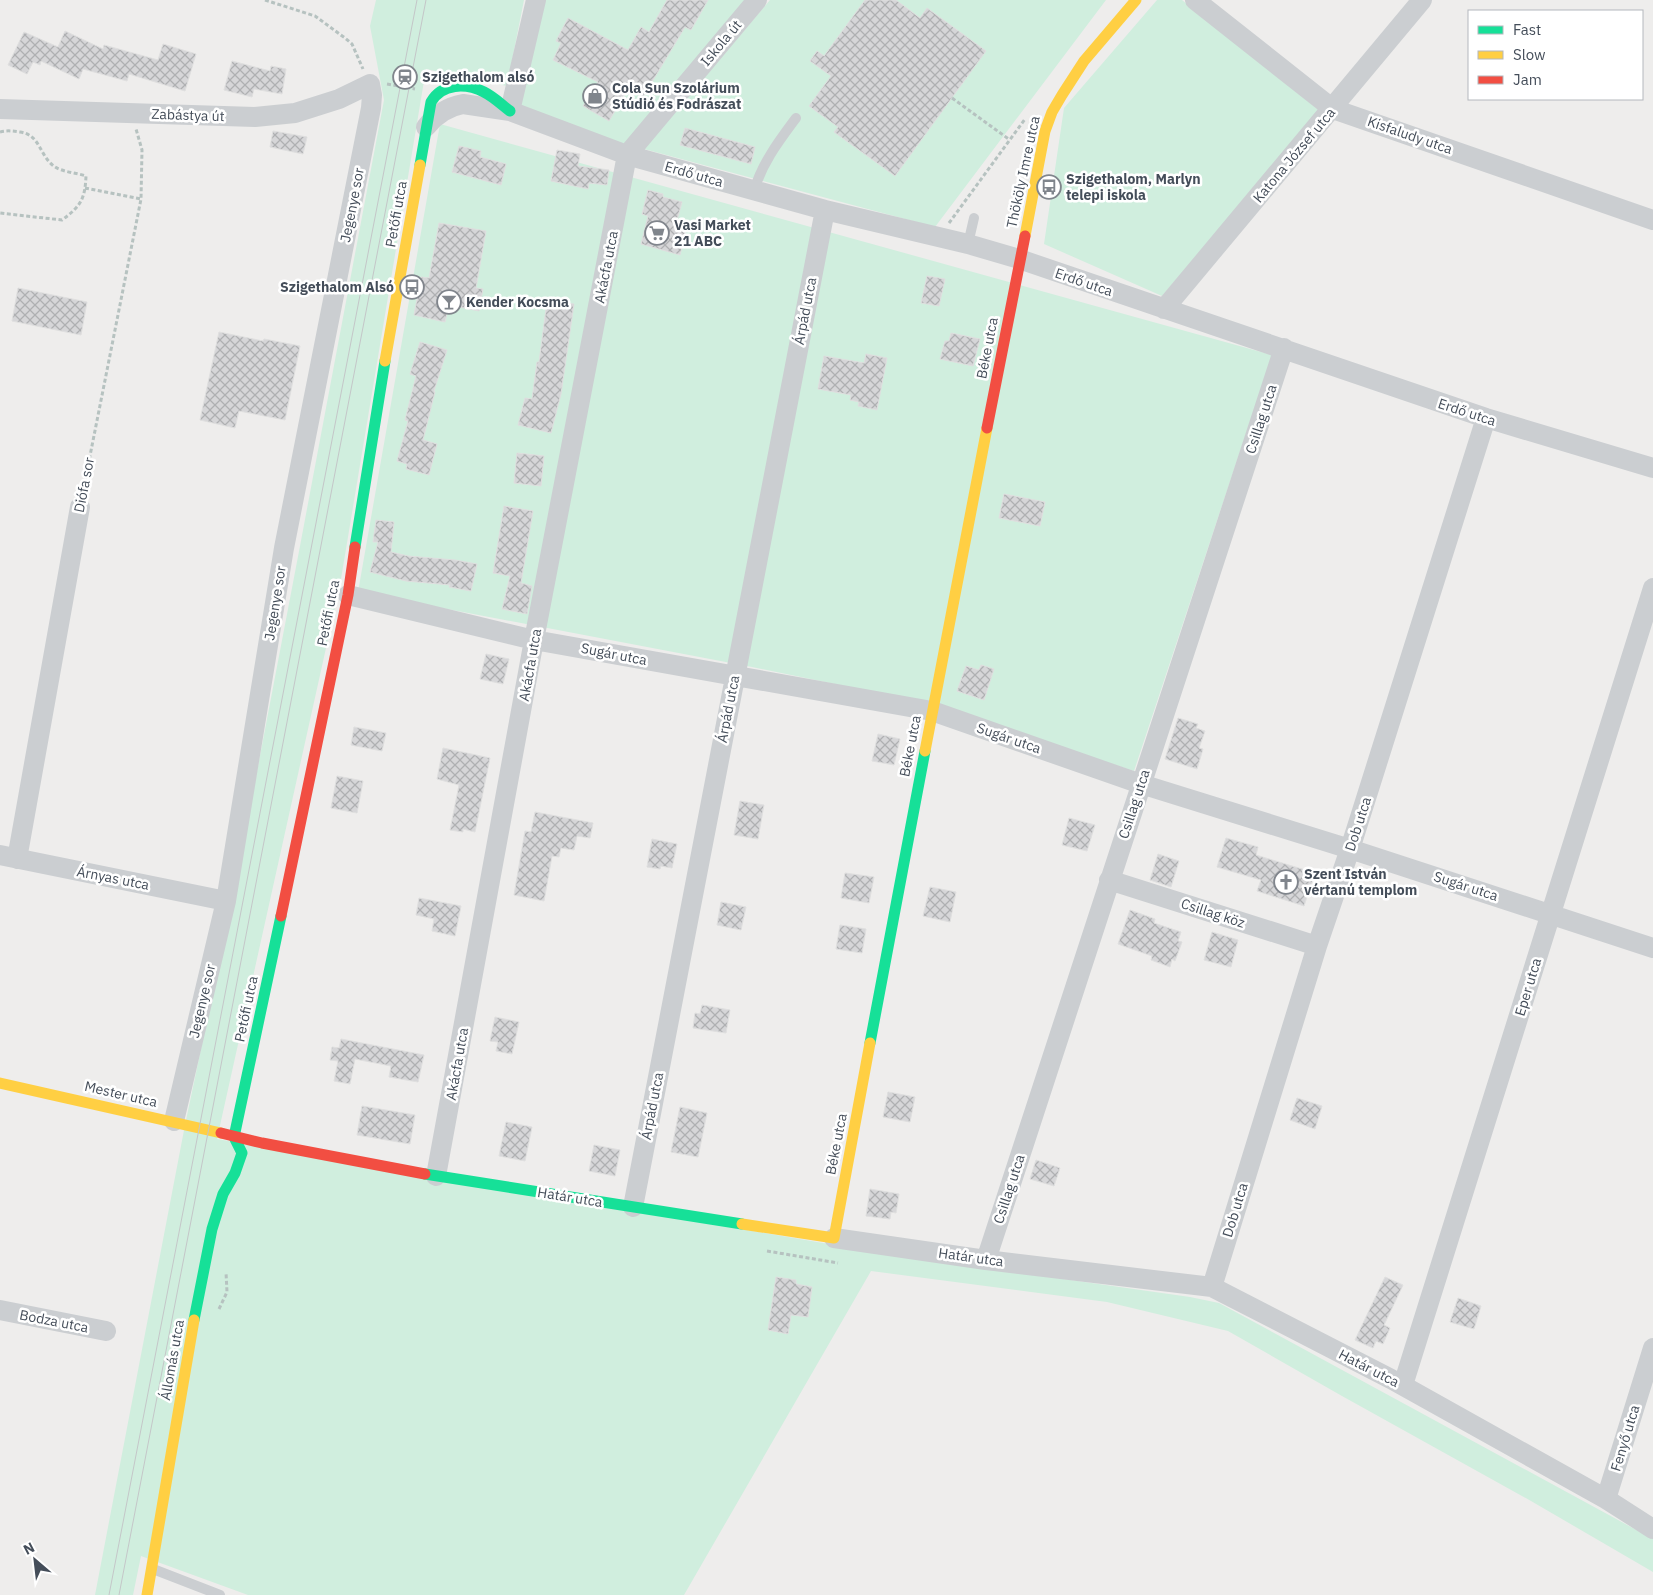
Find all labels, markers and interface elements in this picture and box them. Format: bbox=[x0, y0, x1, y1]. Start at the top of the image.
legend bbox=[1468, 10, 1643, 100]
street label: Iskola út bbox=[696, 16, 746, 70]
text: Fast bbox=[1513, 20, 1541, 39]
text: Slow bbox=[1513, 45, 1546, 64]
station icon: Szigethalom alsó bbox=[392, 64, 418, 90]
place label: Szigethalom alsó bbox=[422, 68, 534, 86]
text: Jam bbox=[1513, 70, 1542, 89]
place label: Cola Sun Szolárium Stúdió és Fodrászat bbox=[612, 79, 741, 113]
shop icon: Cola Sun Szolárium Stúdió és Fodrászat bbox=[582, 83, 608, 109]
street label: Katona József utca bbox=[1249, 103, 1339, 206]
street label: Zabástya út bbox=[151, 105, 225, 125]
street label: Kisfaludy utca bbox=[1365, 112, 1455, 158]
street label: Thököly Imre utca bbox=[1002, 114, 1044, 230]
street label: Erdő utca bbox=[663, 157, 726, 191]
street label: Jegenye sor bbox=[336, 166, 368, 244]
place label: Szigethalom, Marlyn telepi iskola bbox=[1066, 170, 1201, 204]
bus stop icon: Szigethalom, Marlyn telepi iskola bbox=[1036, 174, 1062, 200]
street label: Petőfi utca bbox=[381, 179, 411, 249]
place label: Vasi Market 21 ABC bbox=[674, 216, 751, 250]
supermarket icon: Vasi Market 21 ABC bbox=[644, 220, 670, 246]
street label: Akácfa utca bbox=[590, 229, 622, 305]
street label: Erdő utca bbox=[1053, 264, 1116, 300]
bus stop icon: Szigethalom Alsó bbox=[399, 274, 425, 300]
street label: Árpád utca bbox=[789, 275, 820, 346]
place label: Szigethalom Alsó bbox=[280, 278, 394, 296]
bar icon: Kender Kocsma bbox=[436, 289, 462, 315]
place label: Kender Kocsma bbox=[466, 293, 569, 311]
street label: Béke utca bbox=[972, 315, 1002, 380]
street label: Csillag utca bbox=[1241, 381, 1281, 456]
street label: Erdő utca bbox=[1436, 394, 1499, 430]
street label: Diófa sor bbox=[70, 456, 98, 514]
street label: Jegenye sor bbox=[260, 564, 290, 642]
street label: Petőfi utca bbox=[313, 578, 343, 648]
street label: Akácfa utca bbox=[515, 627, 545, 703]
street label: Sugár utca bbox=[580, 639, 649, 669]
street label: Árpád utca bbox=[712, 673, 743, 744]
street label: Béke utca bbox=[895, 713, 925, 778]
street label: Sugár utca bbox=[975, 719, 1044, 758]
street label: Csillag utca bbox=[1114, 766, 1154, 841]
street label: Dob utca bbox=[1341, 794, 1375, 853]
street label: Árnyas utca bbox=[75, 861, 152, 894]
place label: Szent István vértanú templom bbox=[1304, 865, 1417, 899]
street label: Sugár utca bbox=[1432, 867, 1501, 905]
church icon: Szent István vértanú templom bbox=[1273, 869, 1299, 895]
street label: Csillag köz bbox=[1179, 894, 1248, 932]
street label: Eper utca bbox=[1511, 955, 1545, 1018]
street label: Jegenye sor bbox=[185, 962, 219, 1040]
street label: Petőfi utca bbox=[230, 974, 262, 1044]
street label: Akácfa utca bbox=[442, 1026, 472, 1102]
street label: Árpád utca bbox=[636, 1070, 667, 1141]
street label: Mester utca bbox=[83, 1077, 160, 1111]
street label: Béke utca bbox=[821, 1111, 851, 1176]
street label: Csillag utca bbox=[989, 1151, 1029, 1226]
street label: Dob utca bbox=[1218, 1180, 1252, 1239]
street label: Határ utca bbox=[536, 1183, 604, 1211]
street label: Határ utca bbox=[937, 1244, 1005, 1271]
street label: Bodza utca bbox=[18, 1306, 90, 1337]
street label: Állomás utca bbox=[155, 1318, 188, 1402]
street label: Határ utca bbox=[1336, 1345, 1403, 1391]
street label: Fenyő utca bbox=[1606, 1402, 1644, 1473]
north arrow bbox=[10, 1535, 60, 1585]
text: N bbox=[20, 1538, 38, 1559]

